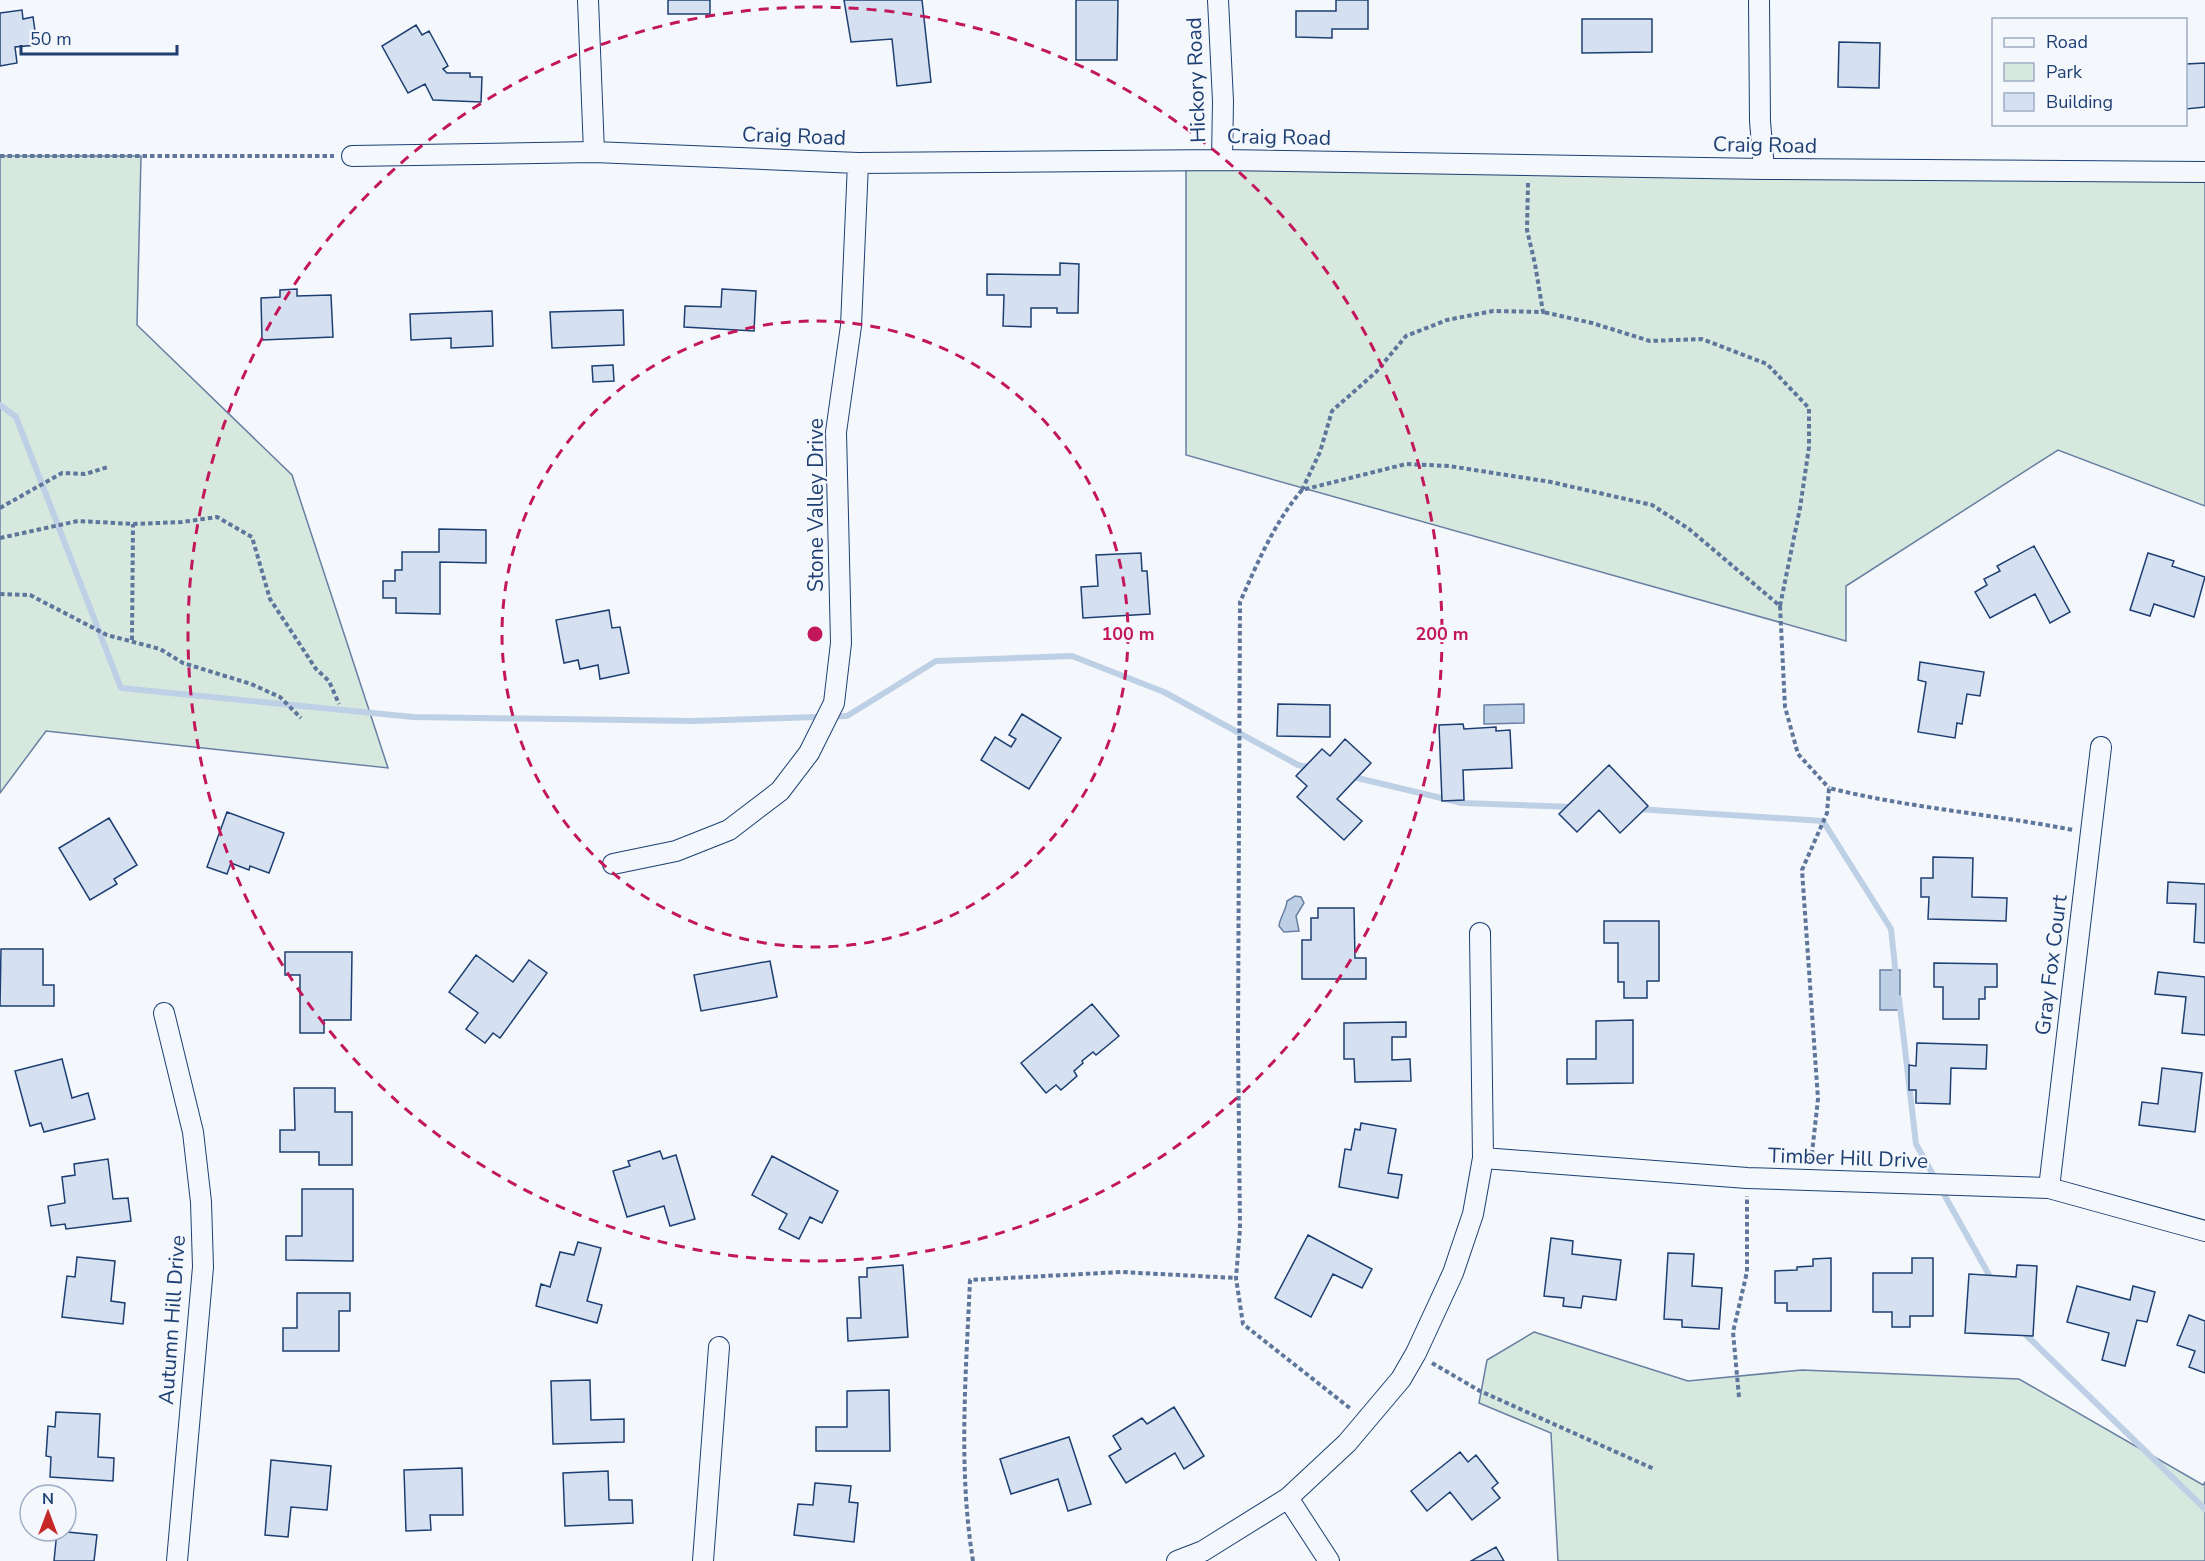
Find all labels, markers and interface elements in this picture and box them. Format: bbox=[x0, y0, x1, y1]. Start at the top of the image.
street label: Hickory Road bbox=[1180, 17, 1212, 143]
scale bar bbox=[21, 18, 177, 56]
legend bbox=[1992, 18, 2187, 126]
text: 50 m bbox=[30, 27, 72, 51]
text: Road bbox=[2046, 30, 2088, 54]
text: Park bbox=[2046, 60, 2083, 84]
text: Building bbox=[2046, 90, 2113, 114]
street label: Craig Road bbox=[741, 120, 847, 152]
street label: Craig Road bbox=[1227, 122, 1331, 152]
street label: Craig Road bbox=[1713, 130, 1817, 160]
street label: Stone Valley Drive bbox=[802, 418, 830, 592]
text: 100 m bbox=[1101, 622, 1155, 646]
text: 200 m bbox=[1415, 622, 1469, 646]
centre of rings bbox=[805, 624, 825, 644]
street label: Gray Fox Court bbox=[2029, 893, 2074, 1037]
street label: Timber Hill Drive bbox=[1767, 1141, 1929, 1175]
street label: Autumn Hill Drive bbox=[152, 1234, 192, 1406]
north arrow bbox=[18, 1483, 78, 1543]
text: N bbox=[42, 1488, 54, 1510]

